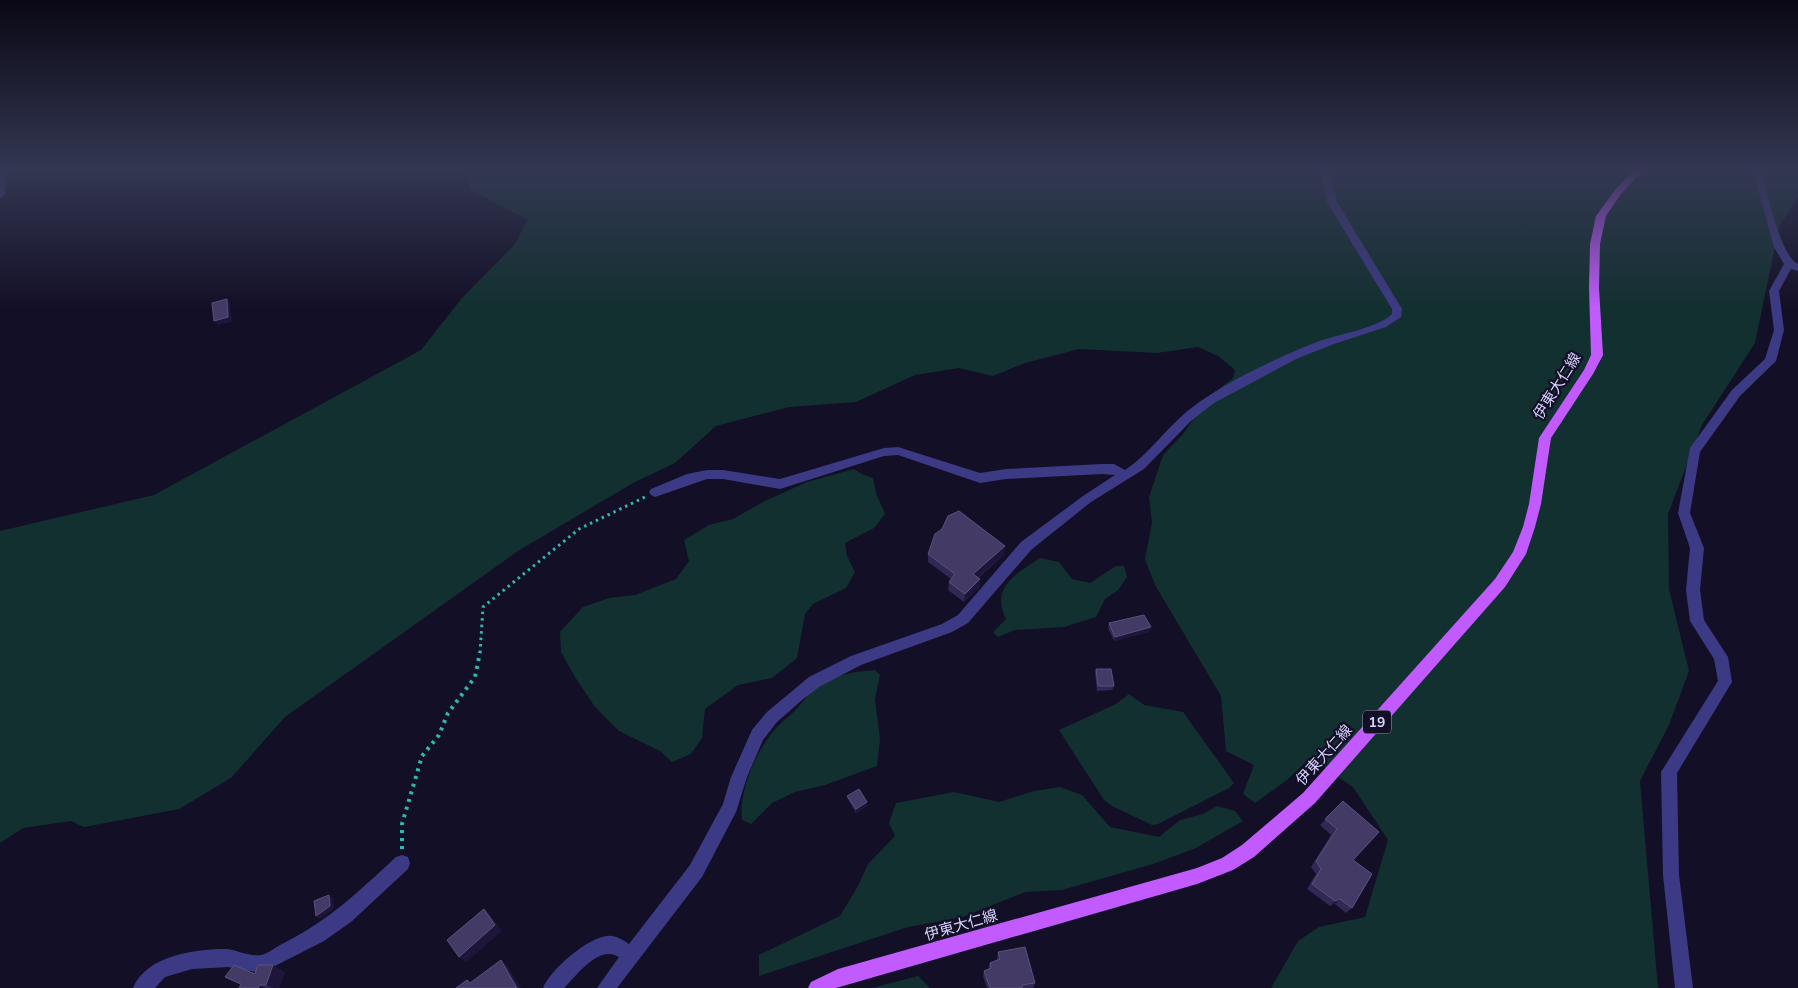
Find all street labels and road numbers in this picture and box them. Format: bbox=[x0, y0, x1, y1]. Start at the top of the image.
street label: 伊東大仁線 bbox=[1529, 349, 1585, 423]
road number: 19 bbox=[1363, 710, 1391, 734]
street label: 伊東大仁線 bbox=[1291, 720, 1357, 790]
street label: 伊東大仁線 bbox=[922, 905, 1000, 945]

